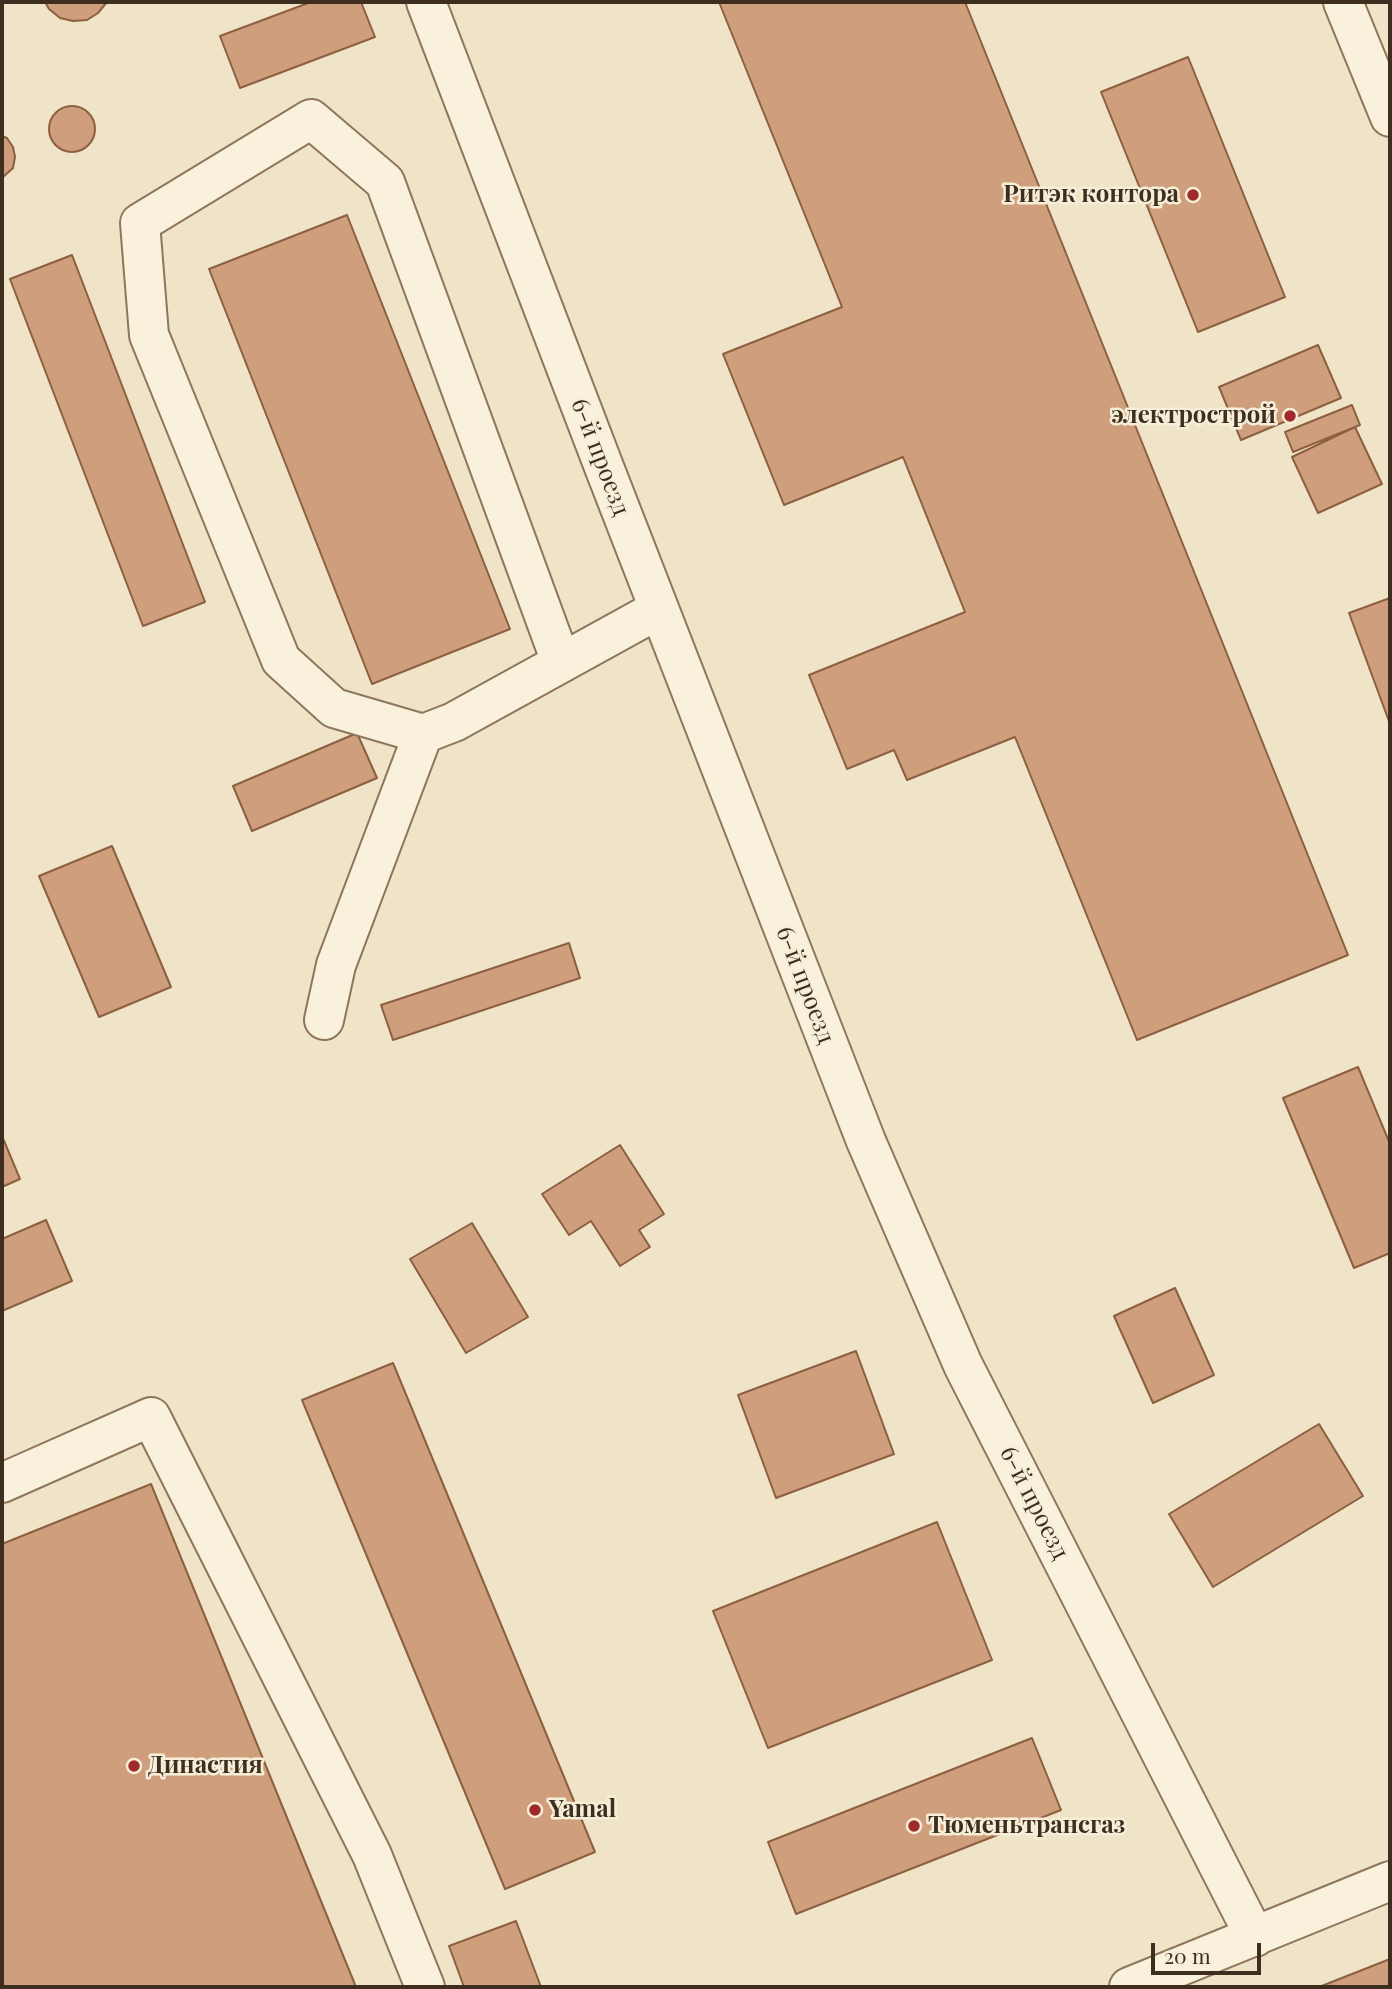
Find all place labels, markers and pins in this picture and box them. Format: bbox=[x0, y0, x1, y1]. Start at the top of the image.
place label: Ритэк контора bbox=[1003, 181, 1179, 209]
marker: Ритэк контора bbox=[1185, 187, 1201, 203]
place label: электрострой bbox=[1111, 402, 1276, 430]
marker: электрострой bbox=[1282, 408, 1298, 424]
place label: Династия bbox=[148, 1752, 263, 1780]
marker: Династия bbox=[126, 1758, 142, 1774]
place label: Yamal bbox=[549, 1796, 616, 1824]
marker: Yamal bbox=[527, 1802, 543, 1818]
place label: Тюменьтрансгаз bbox=[928, 1812, 1125, 1840]
marker: Тюменьтрансгаз bbox=[906, 1818, 922, 1834]

